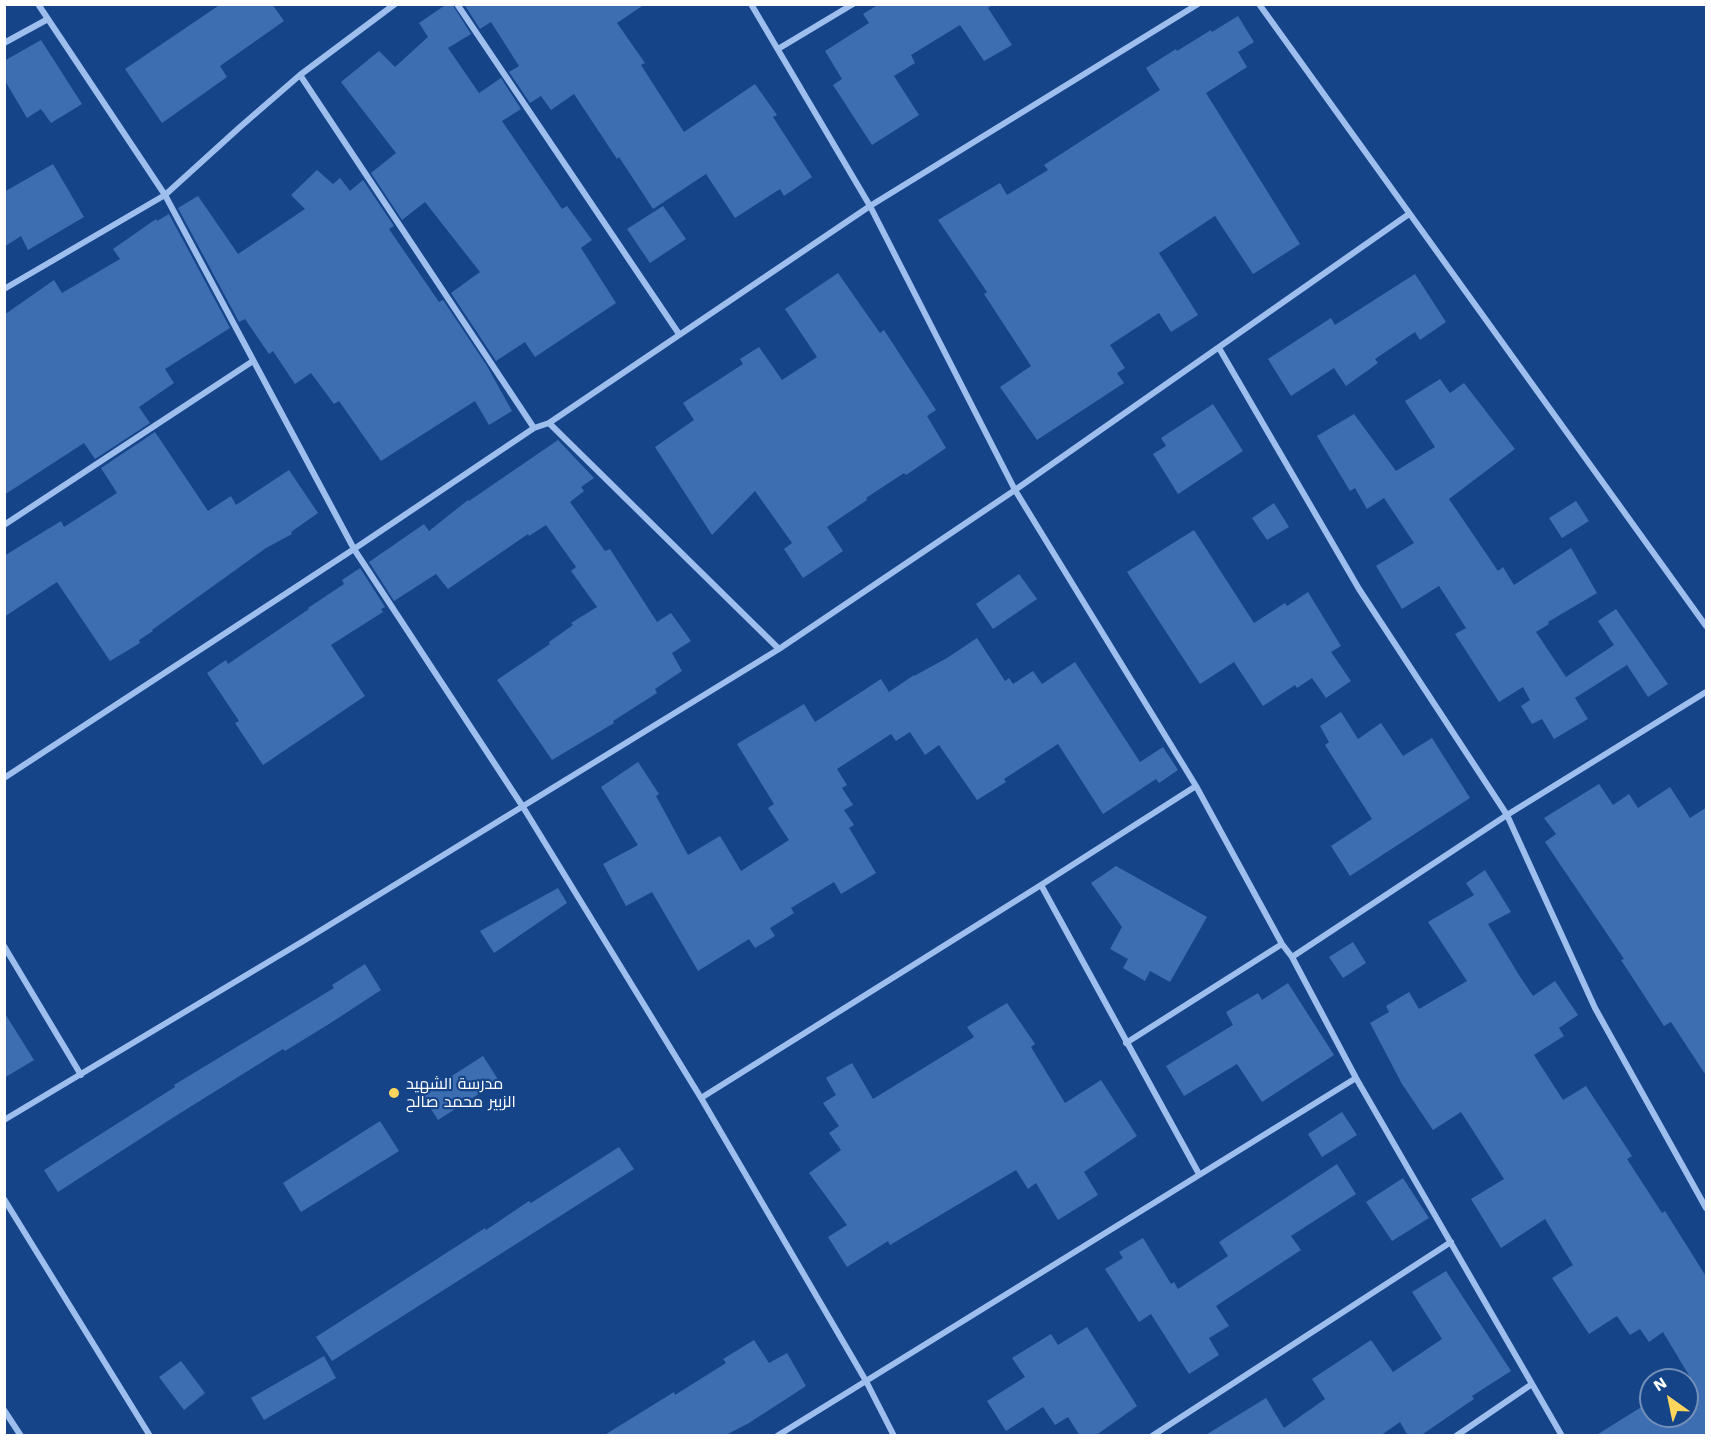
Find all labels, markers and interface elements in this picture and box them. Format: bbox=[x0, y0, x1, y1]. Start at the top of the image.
place label: مدرسة الشهيد الزبير محمد صالح bbox=[406, 1074, 516, 1112]
marker: مدرسة الشهيد الزبير محمد صالح bbox=[387, 1086, 401, 1100]
north arrow bbox=[1639, 1368, 1699, 1428]
text: N bbox=[1650, 1373, 1670, 1395]

